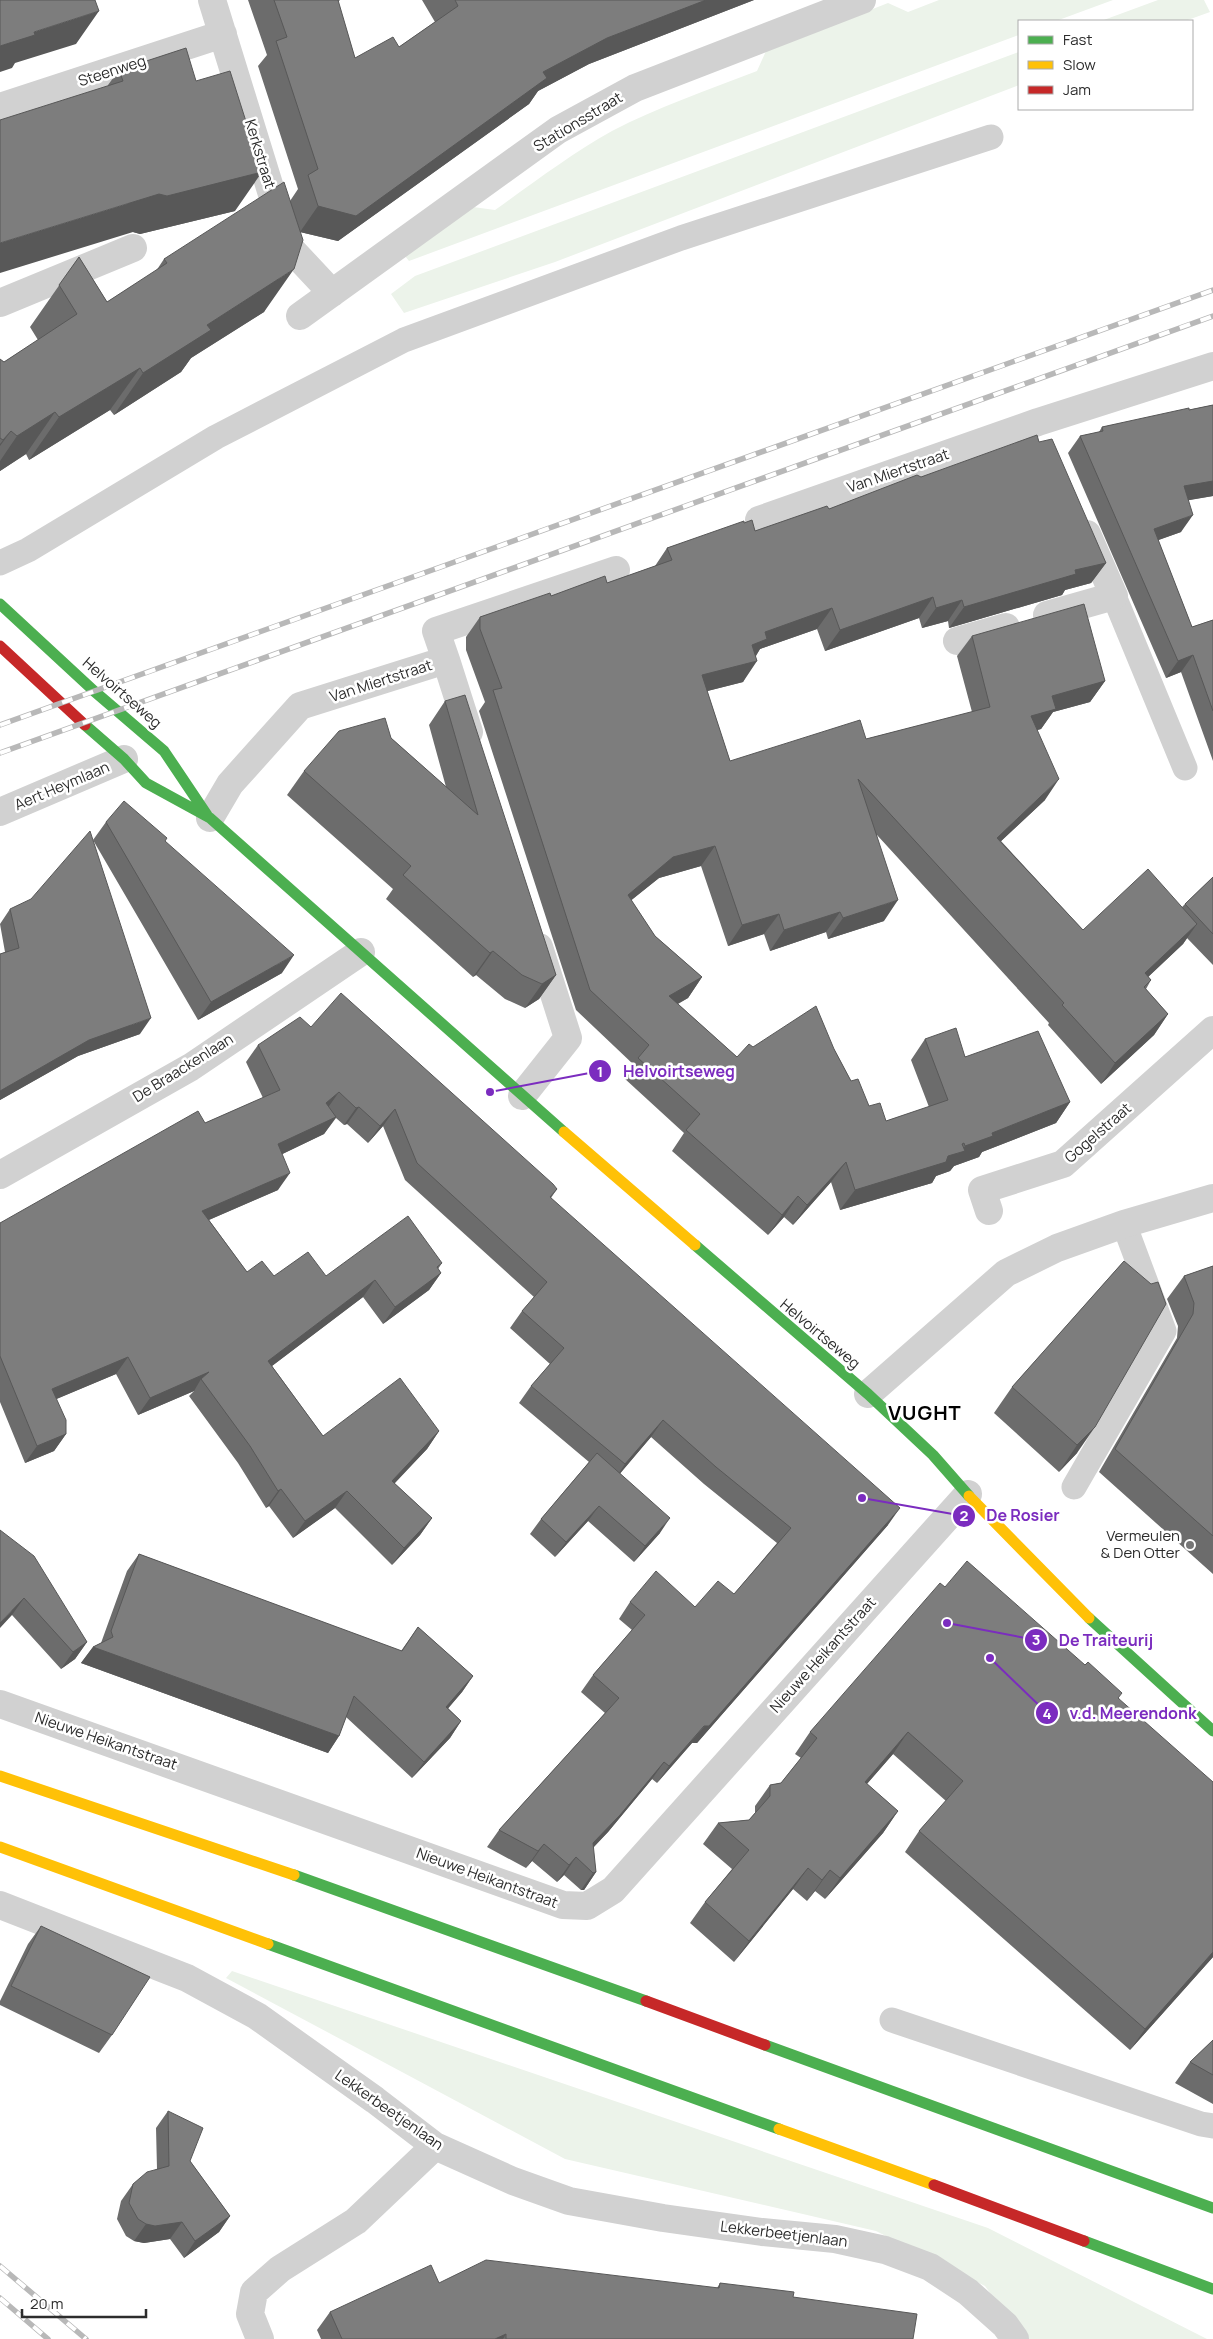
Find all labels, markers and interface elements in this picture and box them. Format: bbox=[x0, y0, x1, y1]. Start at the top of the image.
legend bbox=[1018, 20, 1193, 110]
text: Fast bbox=[1063, 29, 1092, 50]
street label: Steenweg bbox=[75, 50, 148, 91]
text: Slow bbox=[1063, 54, 1096, 75]
text: Jam bbox=[1063, 79, 1091, 100]
street label: Stationsstraat bbox=[529, 87, 626, 156]
street label: Kerkstraat bbox=[240, 117, 281, 191]
street label: Van Miertstraat bbox=[844, 443, 952, 498]
street label: Helvoirtseweg bbox=[78, 652, 167, 733]
street label: Van Miertstraat bbox=[327, 654, 435, 707]
street label: Aert Heymlaan bbox=[11, 756, 113, 815]
street label: De Braackenlaan bbox=[128, 1028, 237, 1107]
callout: Helvoirtseweg bbox=[588, 1056, 744, 1087]
text: Helvoirtseweg bbox=[623, 1060, 735, 1082]
text: 1 bbox=[597, 1061, 603, 1082]
street label: Gogelstraat bbox=[1060, 1098, 1136, 1168]
street label: Helvoirtseweg bbox=[776, 1294, 865, 1373]
district label: VUGHT bbox=[888, 1399, 962, 1426]
callout: De Rosier bbox=[951, 1500, 1070, 1531]
text: De Rosier bbox=[986, 1504, 1060, 1526]
text: 2 bbox=[960, 1505, 969, 1526]
place label: Vermeulen & Den Otter bbox=[1101, 1525, 1181, 1563]
marker: Vermeulen & Den Otter bbox=[1184, 1539, 1196, 1551]
street label: Nieuwe Heikantstraat bbox=[765, 1592, 880, 1717]
callout: De Traiteurij bbox=[1024, 1624, 1163, 1655]
text: 3 bbox=[1032, 1629, 1040, 1650]
text: De Traiteurij bbox=[1059, 1629, 1153, 1651]
callout: v.d. Meerendonk bbox=[1034, 1698, 1207, 1729]
text: v.d. Meerendonk bbox=[1069, 1702, 1197, 1724]
text: 4 bbox=[1042, 1703, 1052, 1724]
street label: Nieuwe Heikantstraat bbox=[32, 1706, 180, 1775]
street label: Nieuwe Heikantstraat bbox=[413, 1842, 561, 1913]
street label: Lekkerbeetjenlaan bbox=[331, 2064, 448, 2155]
street label: Lekkerbeetjenlaan bbox=[719, 2215, 849, 2252]
scale bar bbox=[22, 2286, 146, 2318]
text: 20 m bbox=[30, 2293, 63, 2314]

